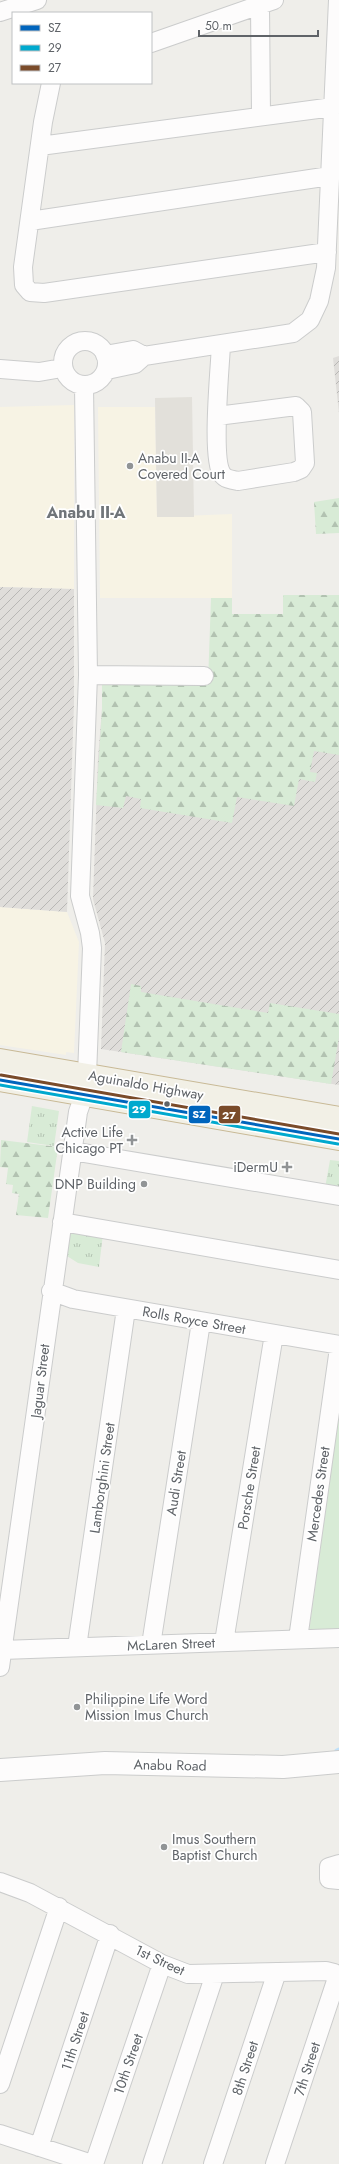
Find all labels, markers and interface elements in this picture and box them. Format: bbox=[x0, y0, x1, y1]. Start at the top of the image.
legend bbox=[12, 12, 152, 84]
scale bar bbox=[199, 12, 318, 38]
text: 50 m bbox=[205, 17, 232, 35]
text: SZ bbox=[48, 19, 62, 37]
text: 29 bbox=[48, 39, 62, 57]
text: 27 bbox=[48, 59, 62, 77]
place label: Anabu II-A Covered Court bbox=[138, 448, 226, 484]
marker: Anabu II-A Covered Court bbox=[125, 461, 135, 471]
district label: Anabu II-A bbox=[45, 501, 126, 524]
street label: Aguinaldo Highway bbox=[87, 1065, 206, 1105]
unlabelled marker bbox=[162, 1099, 172, 1109]
line badge: 29 bbox=[128, 1100, 151, 1119]
text: 29 bbox=[132, 1101, 146, 1117]
line badge: SZ bbox=[188, 1105, 211, 1124]
line badge: 27 bbox=[218, 1105, 241, 1124]
text: SZ bbox=[192, 1106, 206, 1122]
text: 27 bbox=[222, 1107, 236, 1123]
place label: Active Life Chicago PT bbox=[55, 1122, 123, 1158]
marker: Active Life Chicago PT bbox=[126, 1134, 138, 1146]
place label: iDermU bbox=[233, 1157, 278, 1177]
marker: iDermU bbox=[281, 1161, 293, 1173]
place label: DNP Building bbox=[55, 1174, 136, 1194]
marker: DNP Building bbox=[139, 1179, 149, 1189]
street label: Rolls Royce Street bbox=[141, 1301, 248, 1339]
street label: Jaguar Street bbox=[25, 1342, 55, 1421]
street label: Lamborghini Street bbox=[84, 1421, 120, 1535]
street label: Porsche Street bbox=[233, 1444, 266, 1531]
street label: Mercedes Street bbox=[301, 1445, 335, 1543]
street label: Audi Street bbox=[161, 1448, 191, 1517]
street label: McLaren Street bbox=[127, 1632, 216, 1656]
place label: Philippine Life Word Mission Imus Church bbox=[85, 1689, 209, 1725]
marker: Philippine Life Word Mission Imus Church bbox=[72, 1702, 82, 1712]
street label: Anabu Road bbox=[133, 1754, 207, 1776]
place label: Imus Southern Baptist Church bbox=[172, 1829, 258, 1865]
marker: Imus Southern Baptist Church bbox=[159, 1842, 169, 1852]
street label: 1st Street bbox=[132, 1940, 189, 1981]
street label: 11th Street bbox=[56, 2008, 94, 2073]
street label: 10th Street bbox=[108, 2030, 148, 2097]
street label: 8th Street bbox=[227, 2038, 263, 2098]
street label: 7th Street bbox=[289, 2039, 325, 2099]

